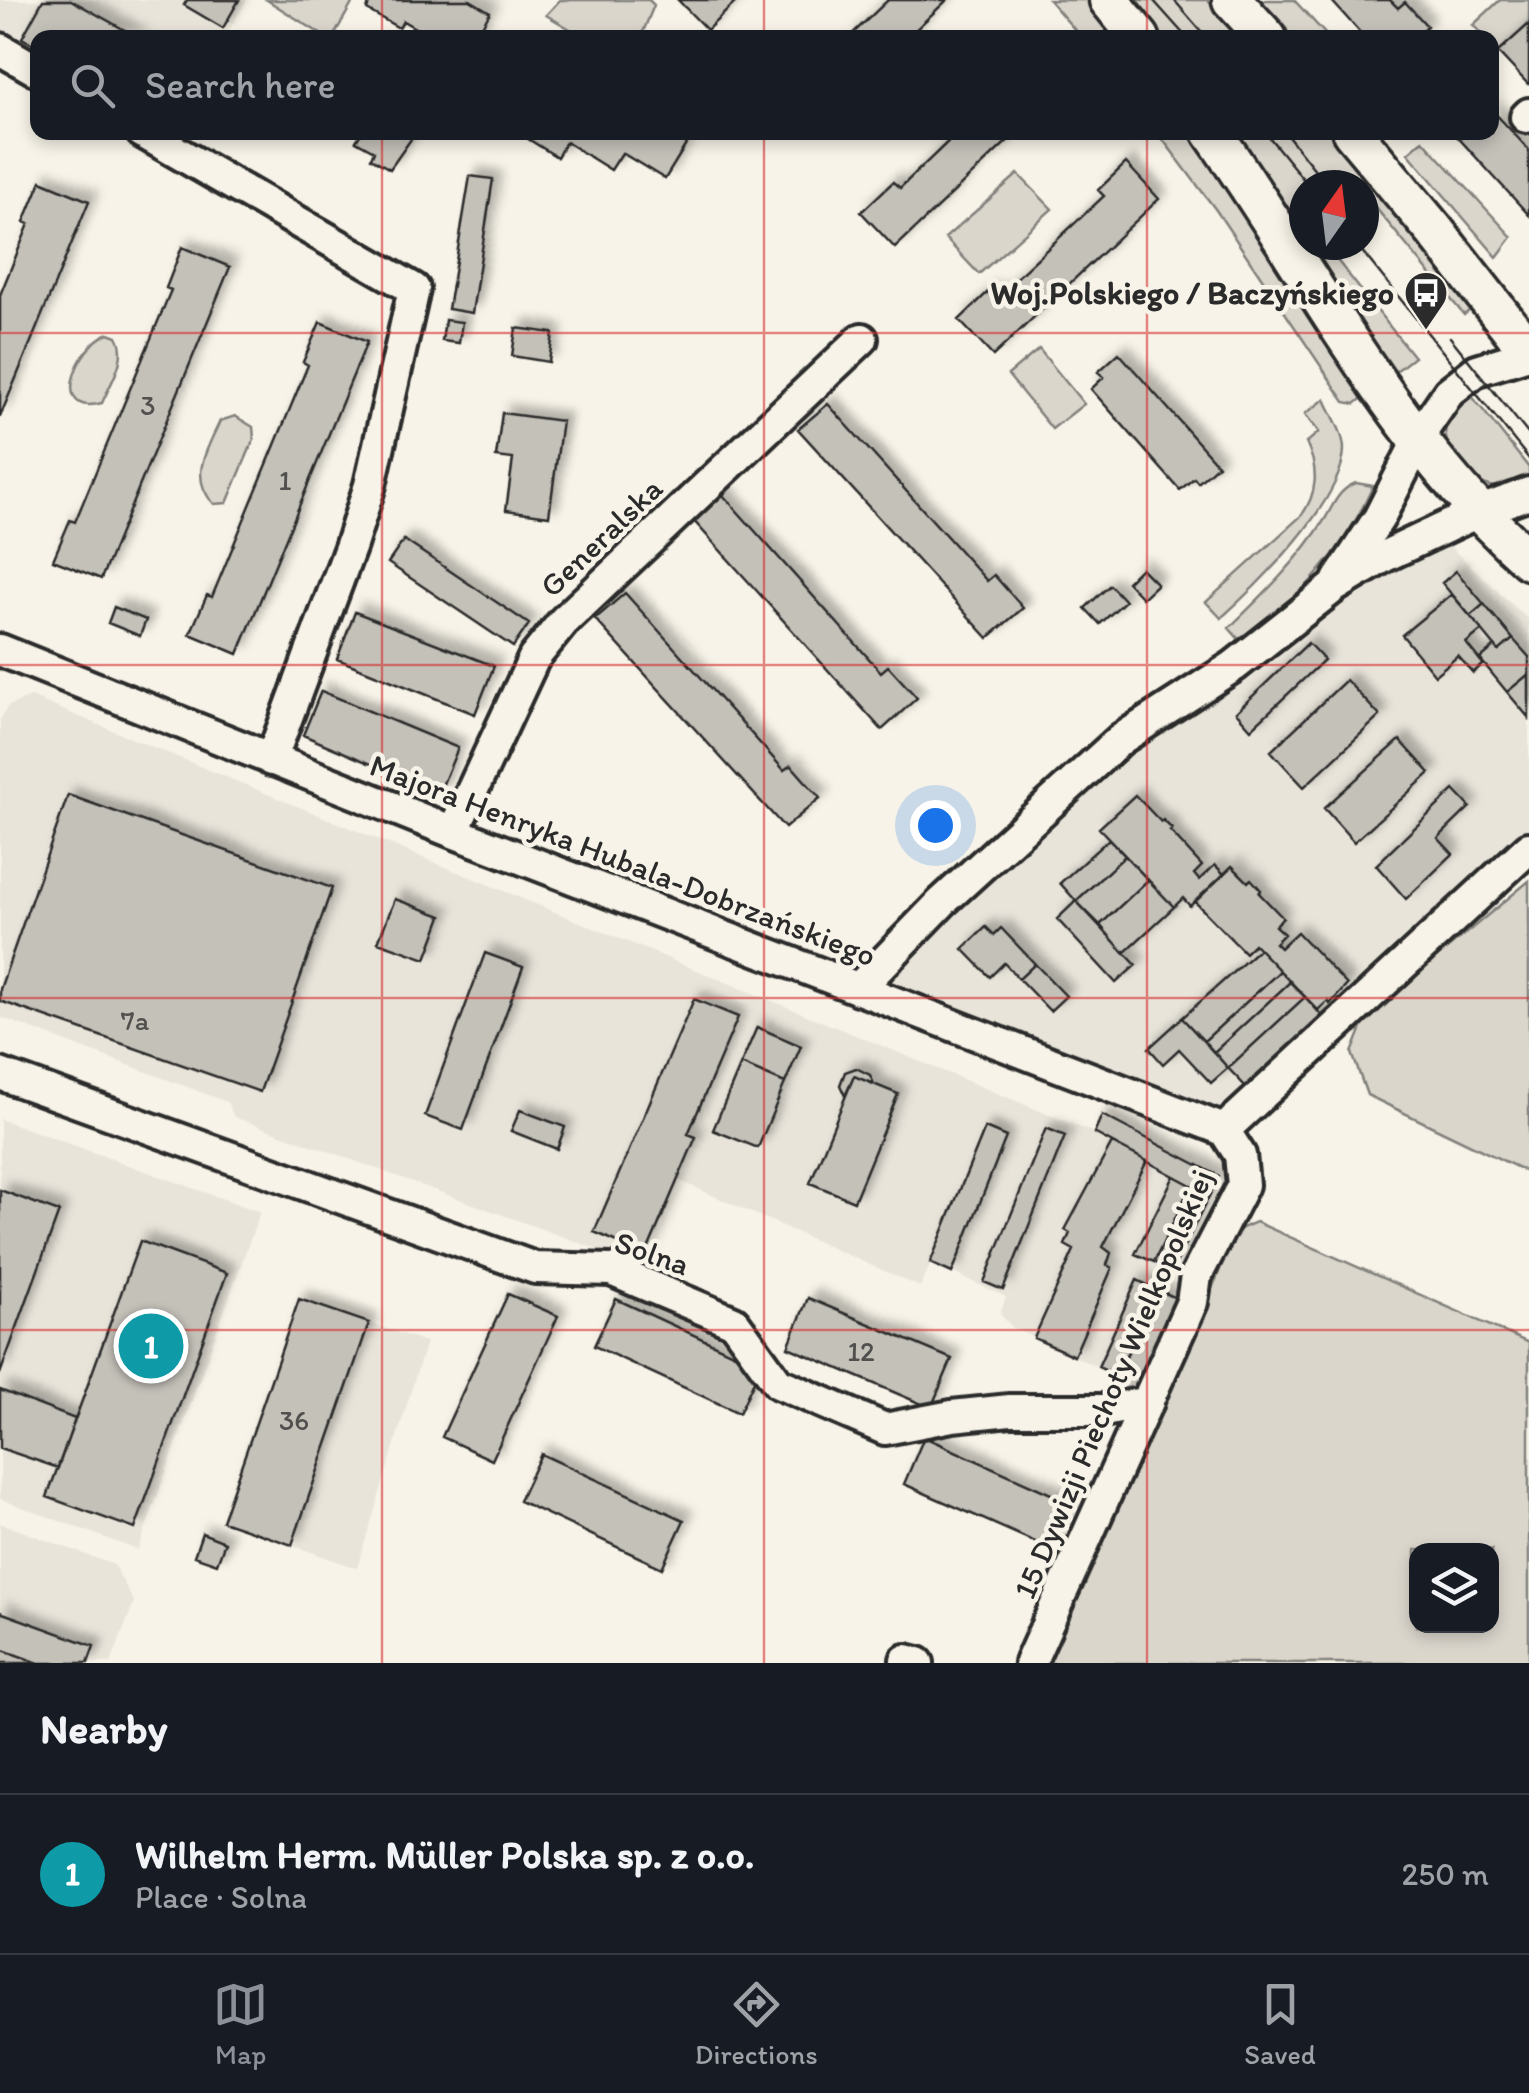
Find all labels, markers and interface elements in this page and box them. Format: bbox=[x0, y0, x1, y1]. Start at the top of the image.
search box bbox=[30, 30, 1499, 140]
icon: search bbox=[65, 58, 120, 113]
text: Search here bbox=[145, 62, 336, 108]
north arrow bbox=[1289, 170, 1379, 260]
bus stop icon: Woj.Polskiego / Baczyńskiego bbox=[1403, 270, 1449, 331]
place label: Woj.Polskiego / Baczyńskiego bbox=[991, 274, 1394, 312]
house number: 3 bbox=[140, 388, 156, 422]
house number: 1 bbox=[279, 463, 292, 497]
street label: Generalska bbox=[532, 469, 670, 605]
street label: Majora Henryka Hubala-Dobrzańskiego bbox=[365, 746, 881, 974]
your location bbox=[910, 800, 961, 851]
house number: 7a bbox=[121, 1003, 150, 1037]
street label: 15 Dywizji Piechoty Wielkopolskiej bbox=[1005, 1164, 1221, 1604]
street label: Solna bbox=[610, 1223, 694, 1283]
pin: 1 bbox=[118, 1308, 184, 1384]
house number: 12 bbox=[847, 1334, 875, 1368]
house number: 36 bbox=[279, 1403, 309, 1437]
map controls bbox=[1409, 1543, 1499, 1633]
button: layers bbox=[1409, 1543, 1499, 1633]
text: Nearby bbox=[40, 1703, 167, 1754]
text: Wilhelm Herm. Müller Polska sp. z o.o. bbox=[135, 1832, 754, 1878]
text: 1 bbox=[65, 1855, 80, 1893]
text: 250 m bbox=[1402, 1855, 1489, 1893]
text: Place · Solna bbox=[135, 1878, 307, 1916]
tab: Map bbox=[213, 1977, 268, 2071]
tab: Directions bbox=[695, 1977, 818, 2071]
tab: Saved bbox=[1244, 1977, 1316, 2071]

